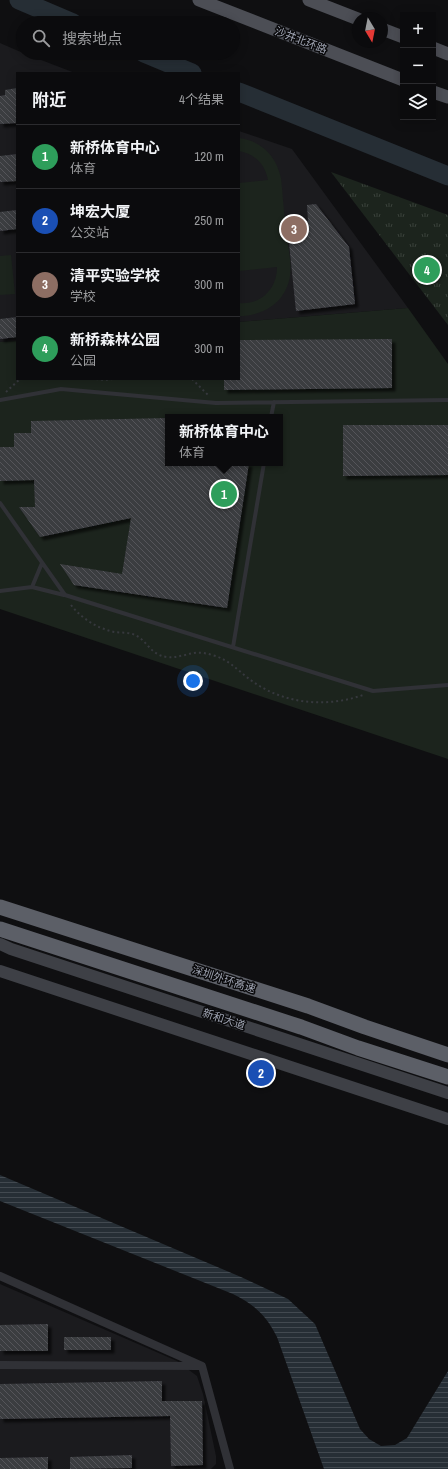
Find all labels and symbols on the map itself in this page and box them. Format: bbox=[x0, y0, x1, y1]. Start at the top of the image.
north arrow bbox=[352, 12, 388, 48]
street label: 沙井北环路 bbox=[273, 24, 329, 56]
pin: 3 bbox=[281, 214, 307, 244]
pin: 4 bbox=[414, 255, 440, 285]
pin: 1 bbox=[211, 479, 237, 509]
your location bbox=[183, 671, 203, 691]
street label: 深圳外环高速 bbox=[190, 962, 258, 996]
street label: 新和大道 bbox=[201, 1006, 247, 1032]
pin: 2 bbox=[248, 1058, 274, 1088]

